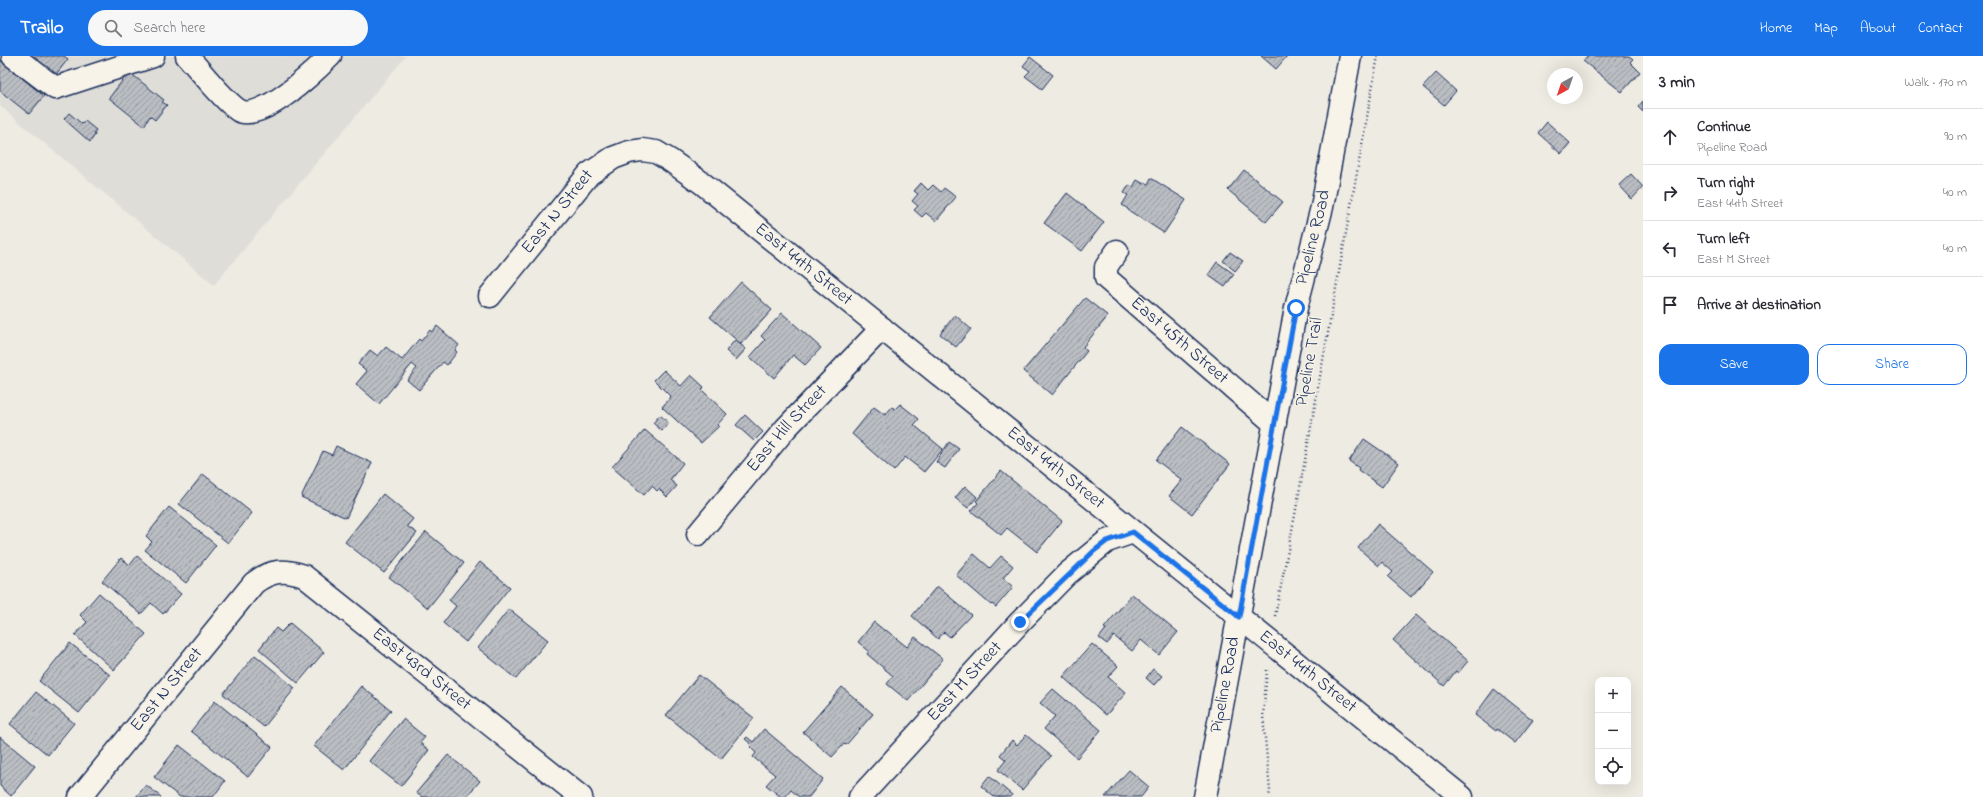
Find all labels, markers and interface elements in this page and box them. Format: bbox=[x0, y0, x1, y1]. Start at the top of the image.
search box bbox=[88, 10, 368, 46]
text: Trailo bbox=[20, 15, 64, 42]
icon: search bbox=[102, 17, 124, 39]
text: Search here bbox=[134, 17, 205, 39]
text: Home bbox=[1760, 18, 1792, 39]
text: Map bbox=[1814, 18, 1838, 39]
text: About bbox=[1860, 18, 1896, 39]
text: Contact bbox=[1918, 18, 1963, 39]
north arrow bbox=[1547, 68, 1583, 104]
text: 3 min bbox=[1659, 70, 1695, 95]
text: Walk · 170 m bbox=[1904, 73, 1967, 92]
text: Continue bbox=[1697, 116, 1751, 138]
icon: ahead bbox=[1659, 126, 1681, 148]
text: 90 m bbox=[1944, 127, 1967, 146]
text: Pipeline Road bbox=[1697, 138, 1767, 157]
street label: East N Street bbox=[516, 164, 600, 260]
text: Turn right bbox=[1697, 172, 1755, 194]
icon: right bbox=[1659, 182, 1681, 204]
text: 40 m bbox=[1943, 183, 1967, 202]
street label: Pipeline Road bbox=[1289, 188, 1338, 288]
text: East 44th Street bbox=[1697, 194, 1783, 213]
street label: East 44th Street bbox=[748, 217, 858, 313]
text: Turn left bbox=[1697, 228, 1750, 250]
icon: left bbox=[1659, 238, 1681, 260]
text: 40 m bbox=[1943, 239, 1967, 258]
text: East M Street bbox=[1697, 250, 1770, 269]
street label: East 45th Street bbox=[1124, 291, 1234, 391]
icon: arrive bbox=[1659, 294, 1681, 316]
text: Arrive at destination bbox=[1697, 294, 1821, 316]
route start bbox=[1287, 299, 1305, 317]
street label: Pipeline Trail bbox=[1289, 315, 1331, 409]
button: Save bbox=[1659, 344, 1809, 385]
button: Share bbox=[1817, 344, 1967, 385]
street label: East Hill Street bbox=[741, 379, 834, 478]
street label: East 44th Street bbox=[1001, 421, 1110, 516]
route end bbox=[1011, 613, 1029, 631]
street label: East 43rd Street bbox=[366, 622, 477, 717]
street label: East 44th Street bbox=[1253, 624, 1362, 720]
street label: Pipeline Road bbox=[1204, 635, 1248, 735]
street label: East M Street bbox=[922, 636, 1009, 728]
street label: East N Street bbox=[125, 642, 209, 738]
map controls bbox=[1595, 677, 1631, 785]
button: + bbox=[1595, 677, 1631, 713]
button: − bbox=[1595, 713, 1631, 749]
button: locate bbox=[1595, 749, 1631, 785]

